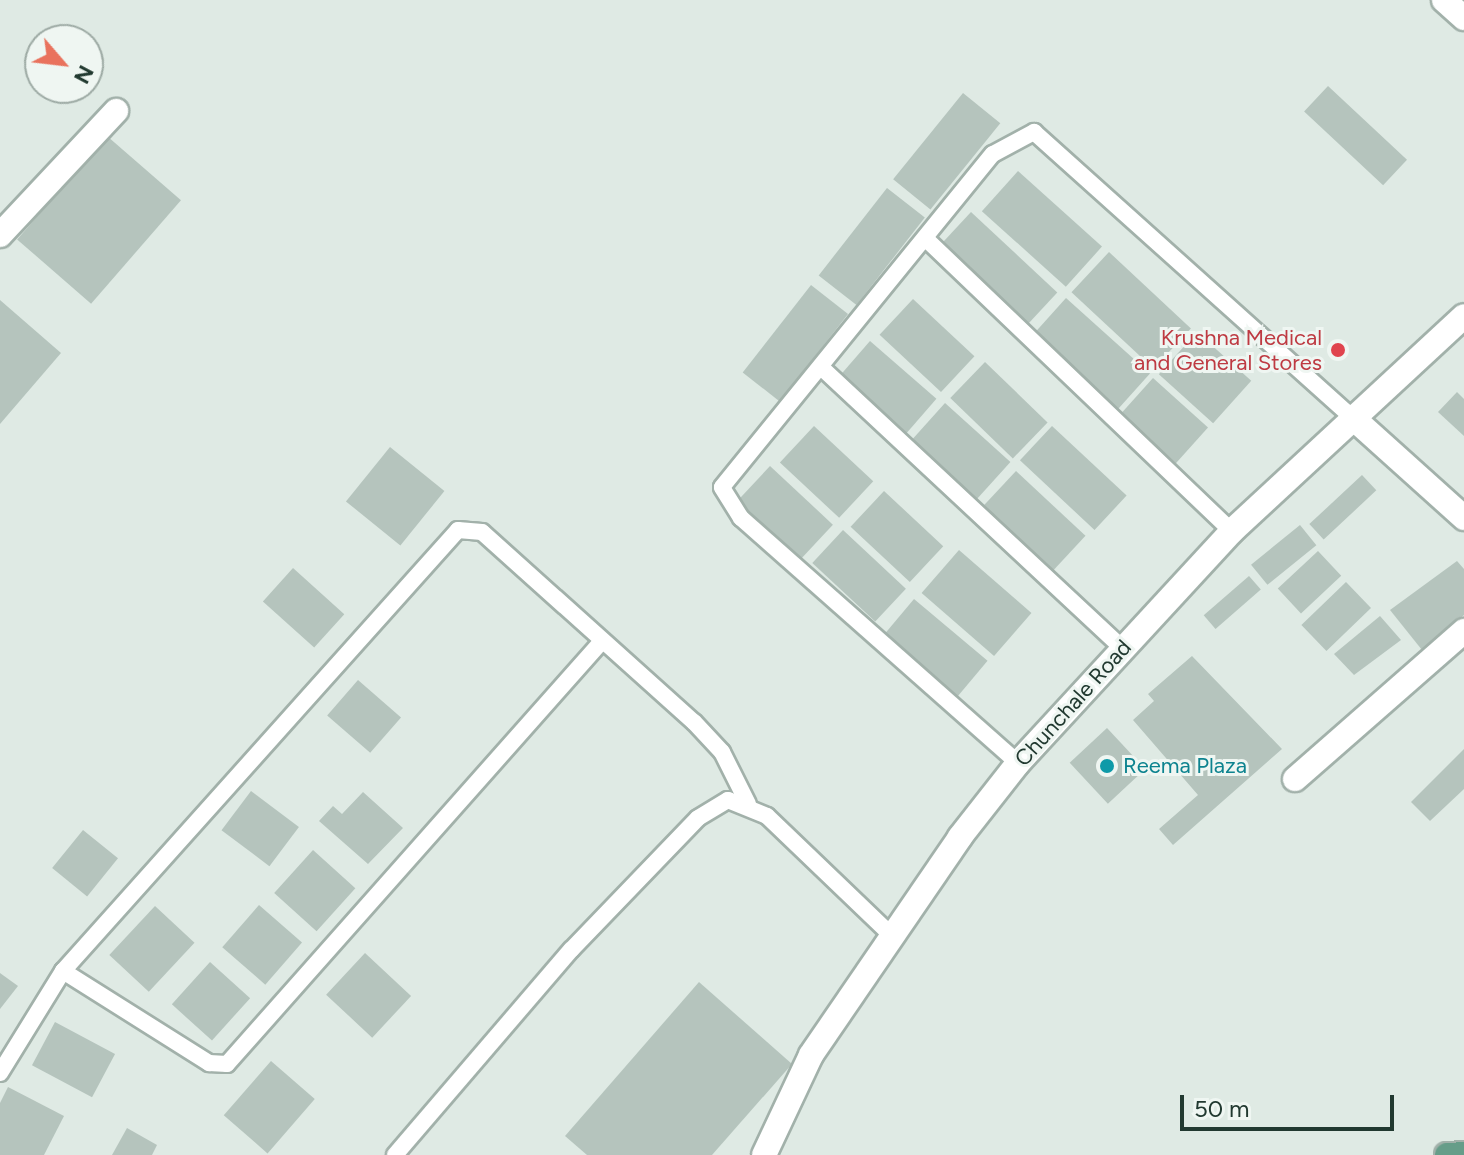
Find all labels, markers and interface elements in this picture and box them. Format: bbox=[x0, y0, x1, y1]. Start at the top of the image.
north arrow bbox=[24, 24, 104, 104]
text: N bbox=[68, 61, 100, 88]
place label: Krushna Medical and General Stores bbox=[1134, 324, 1322, 376]
marker: Krushna Medical and General Stores bbox=[1329, 341, 1347, 359]
street label: Chunchale Road bbox=[1009, 634, 1137, 772]
place label: Reema Plaza bbox=[1123, 753, 1247, 779]
marker: Reema Plaza bbox=[1098, 757, 1116, 775]
scale bar bbox=[1184, 1079, 1398, 1129]
text: 50 m bbox=[1194, 1094, 1250, 1123]

